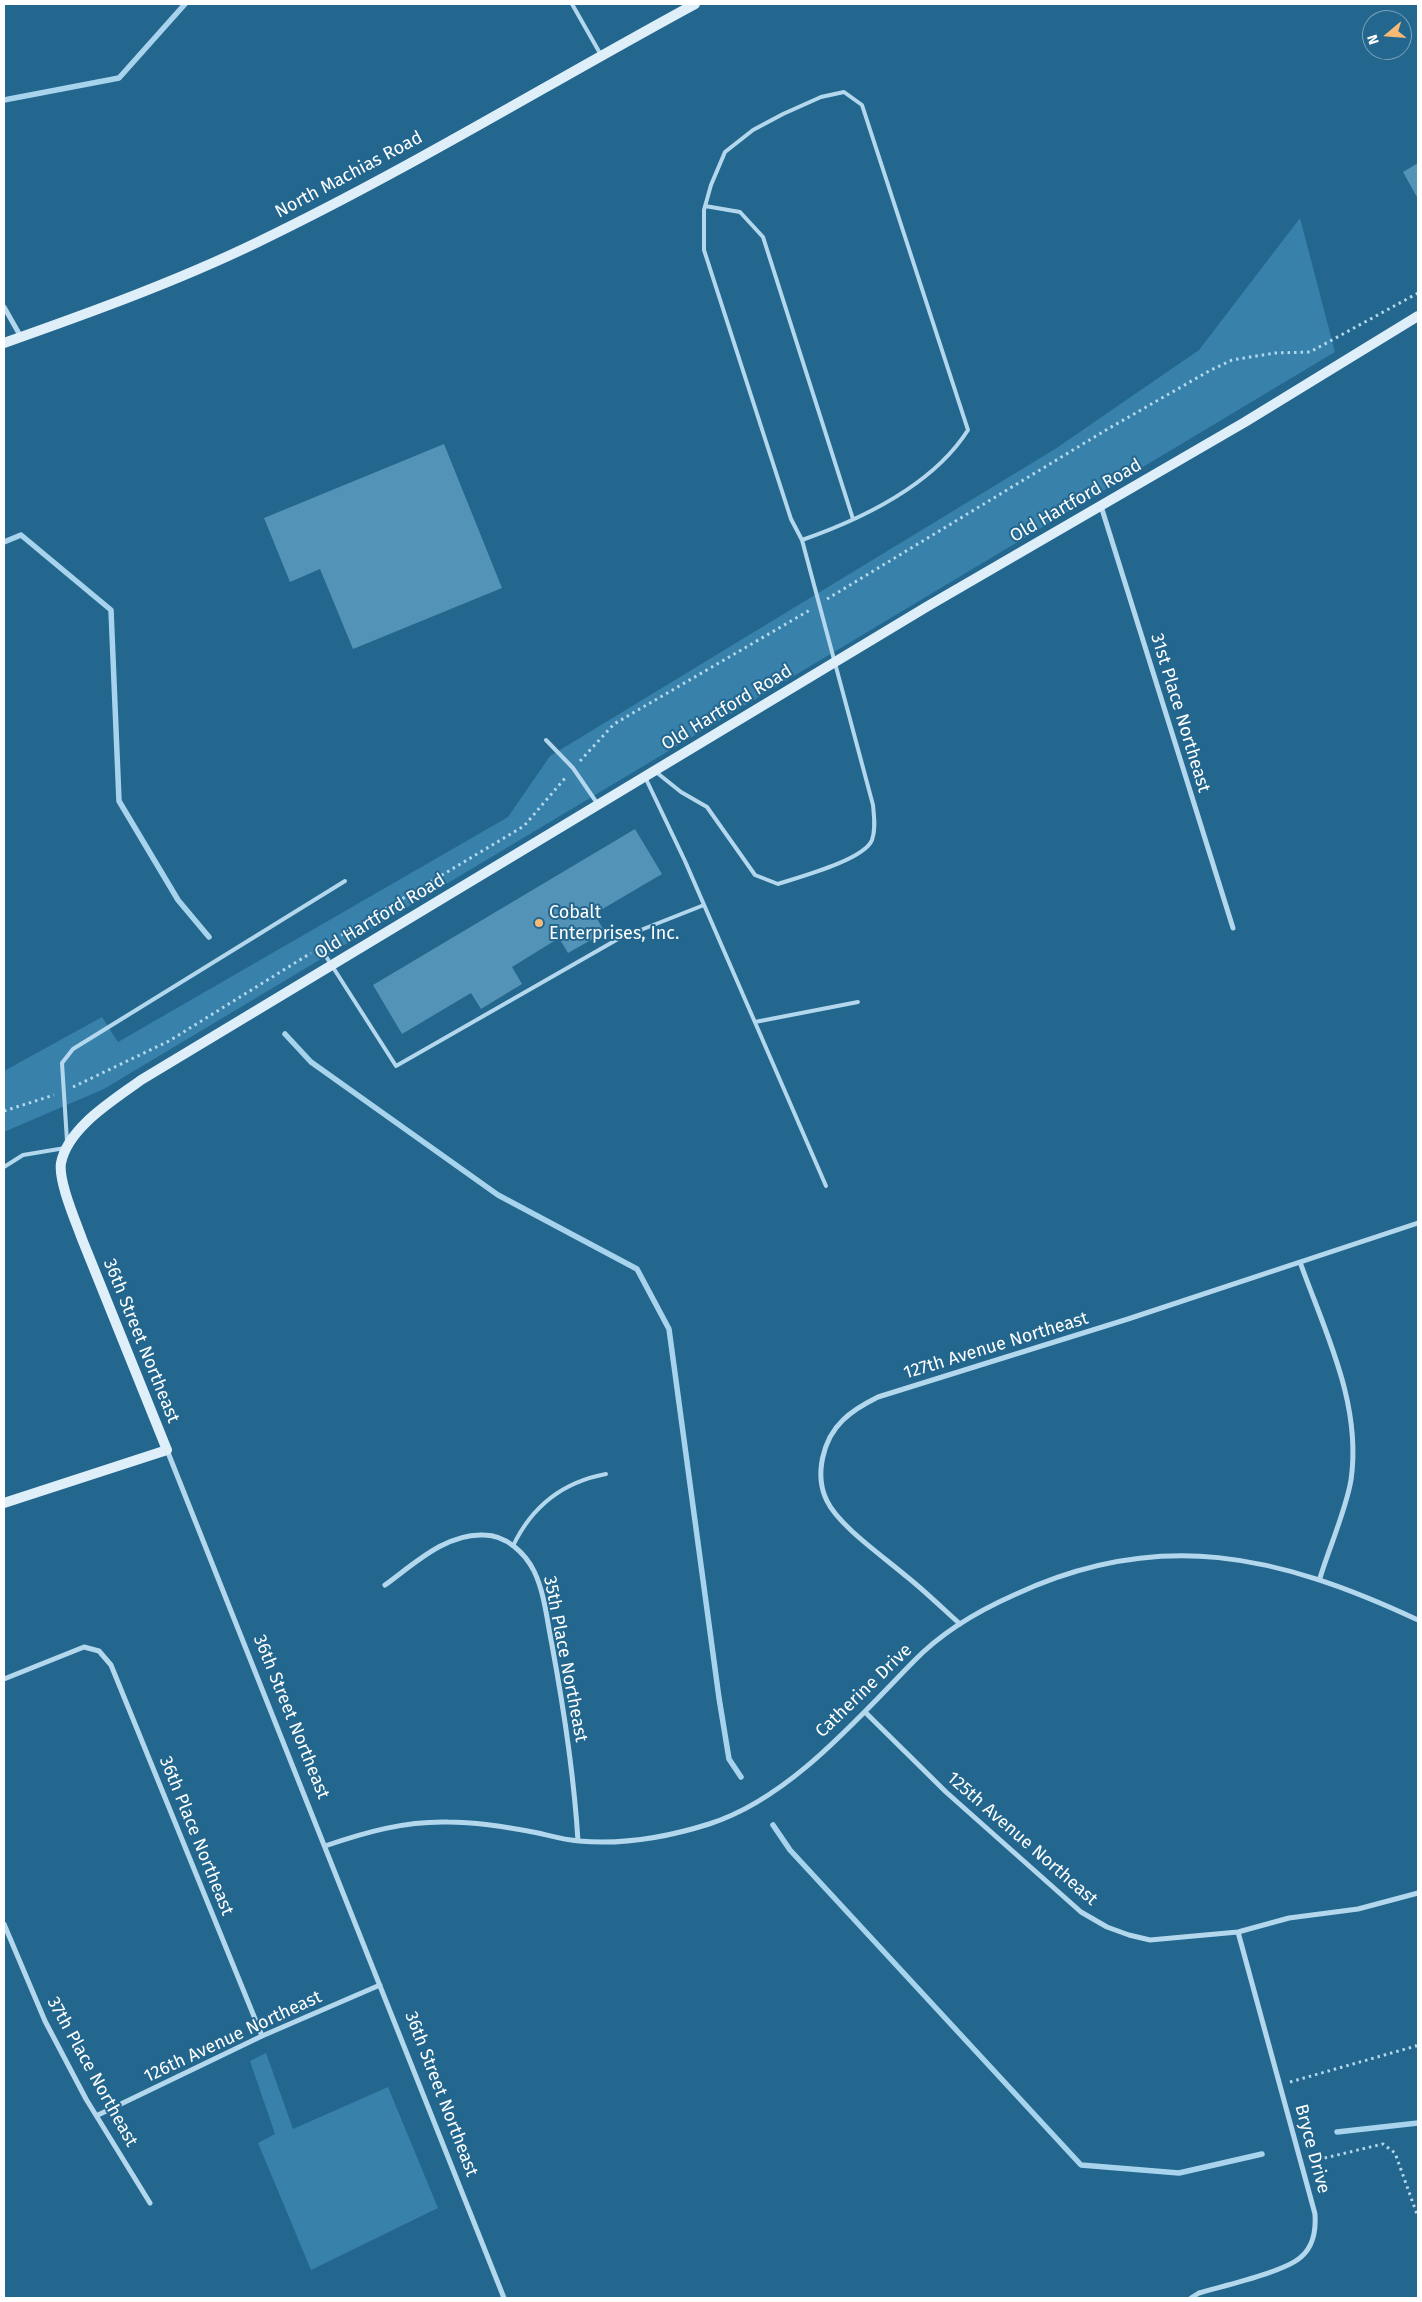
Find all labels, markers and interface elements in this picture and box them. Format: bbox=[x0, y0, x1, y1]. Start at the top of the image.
north arrow bbox=[1362, 10, 1412, 60]
text: N bbox=[1364, 32, 1383, 47]
street label: North Machias Road bbox=[272, 127, 426, 223]
street label: Old Hartford Road bbox=[1006, 455, 1146, 547]
street label: 31st Place Northeast bbox=[1146, 631, 1214, 795]
street label: Old Hartford Road bbox=[658, 661, 796, 755]
street label: Old Hartford Road bbox=[311, 870, 449, 964]
place label: Cobalt Enterprises, Inc. bbox=[549, 902, 679, 944]
marker: Cobalt Enterprises, Inc. bbox=[533, 917, 545, 929]
street label: 36th Street Northeast bbox=[98, 1256, 184, 1426]
street label: 127th Avenue Northeast bbox=[901, 1308, 1091, 1384]
street label: 35th Place Northeast bbox=[538, 1574, 592, 1744]
street label: 36th Street Northeast bbox=[248, 1632, 334, 1802]
street label: Catherine Drive bbox=[811, 1639, 917, 1743]
street label: 36th Place Northeast bbox=[154, 1753, 238, 1919]
street label: 125th Avenue Northeast bbox=[942, 1768, 1102, 1910]
street label: 126th Avenue Northeast bbox=[141, 1986, 325, 2088]
street label: 37th Place Northeast bbox=[42, 1993, 142, 2151]
street label: 36th Street Northeast bbox=[400, 2008, 482, 2180]
street label: Bryce Drive bbox=[1290, 2102, 1334, 2196]

